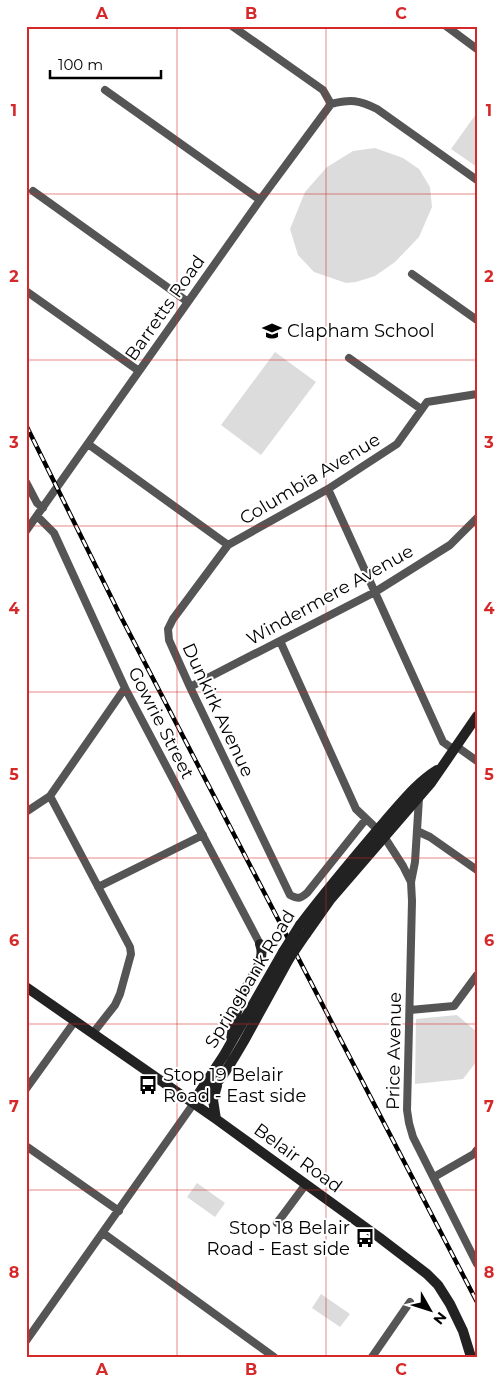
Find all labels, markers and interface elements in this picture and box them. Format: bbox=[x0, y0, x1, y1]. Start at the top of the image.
text: A bbox=[95, 4, 109, 23]
text: B bbox=[245, 4, 257, 23]
text: C bbox=[395, 4, 407, 23]
scale bar bbox=[50, 48, 161, 80]
text: 100 m bbox=[58, 55, 103, 74]
text: 1 bbox=[11, 101, 17, 120]
text: 1 bbox=[486, 101, 492, 120]
street label: Barretts Road bbox=[120, 251, 210, 365]
text: 2 bbox=[9, 267, 19, 286]
text: 2 bbox=[484, 267, 494, 286]
school or university icon: Clapham School bbox=[261, 320, 283, 342]
place label: Clapham School bbox=[287, 320, 435, 342]
street label: Columbia Avenue bbox=[236, 428, 384, 530]
text: 3 bbox=[8, 433, 19, 452]
text: 3 bbox=[483, 433, 494, 452]
street label: Windermere Avenue bbox=[243, 540, 417, 650]
text: 4 bbox=[8, 599, 20, 618]
text: 4 bbox=[483, 599, 495, 618]
street label: Dunkirk Avenue bbox=[177, 640, 259, 781]
street label: Gowrie Street bbox=[123, 663, 199, 783]
text: 5 bbox=[9, 765, 19, 784]
text: 5 bbox=[484, 765, 494, 784]
street label: Springbank Road bbox=[200, 906, 300, 1052]
text: 6 bbox=[9, 931, 19, 950]
text: 6 bbox=[484, 931, 494, 950]
street label: Price Avenue bbox=[382, 992, 406, 1110]
place label: Stop 19 Belair Road - East side bbox=[163, 1064, 307, 1107]
bus stop icon: Stop 19 Belair Road - East side bbox=[137, 1074, 159, 1096]
text: 7 bbox=[9, 1097, 19, 1116]
text: 7 bbox=[484, 1097, 494, 1116]
street label: Belair Road bbox=[250, 1119, 346, 1197]
place label: Stop 18 Belair Road - East side bbox=[207, 1217, 350, 1260]
bus stop icon: Stop 18 Belair Road - East side bbox=[354, 1227, 376, 1249]
text: 8 bbox=[9, 1263, 19, 1282]
text: 8 bbox=[484, 1263, 494, 1282]
north arrow bbox=[406, 1286, 456, 1336]
text: N bbox=[430, 1308, 451, 1328]
text: A bbox=[95, 1360, 109, 1379]
text: B bbox=[245, 1360, 257, 1379]
text: C bbox=[395, 1360, 407, 1379]

